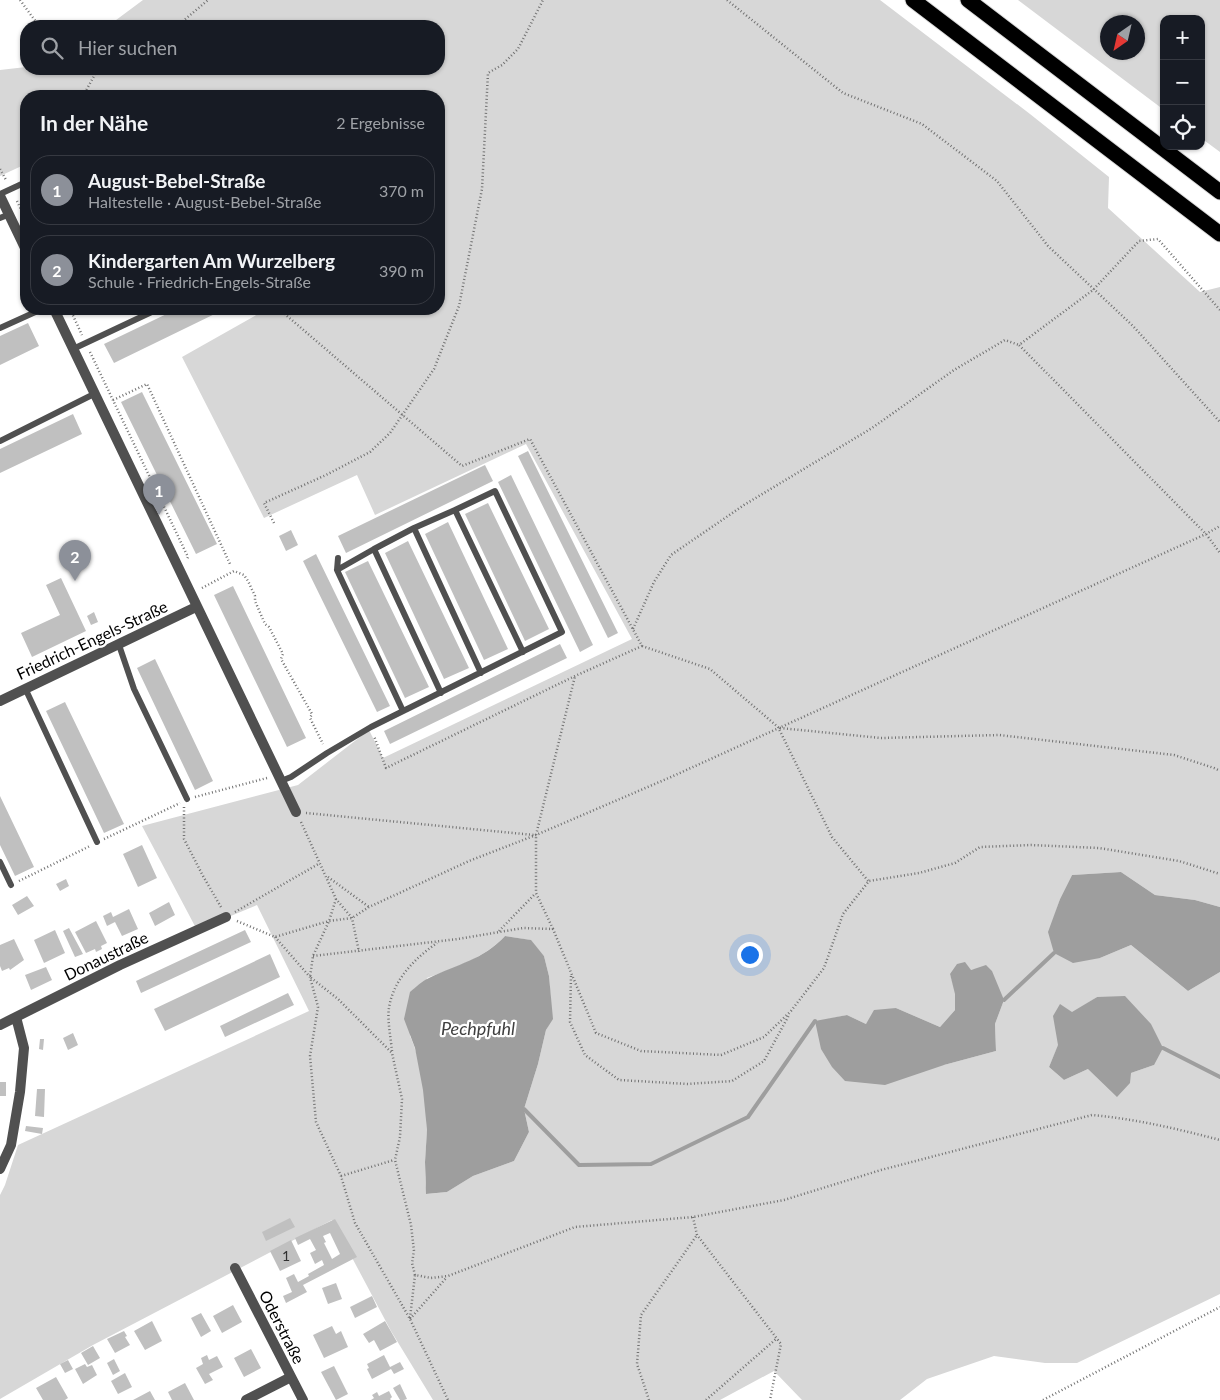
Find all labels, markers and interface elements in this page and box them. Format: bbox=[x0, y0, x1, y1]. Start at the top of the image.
north arrow bbox=[1100, 15, 1145, 60]
map controls bbox=[1160, 15, 1205, 150]
button: + bbox=[1160, 15, 1205, 60]
search box bbox=[20, 20, 445, 75]
icon: search bbox=[38, 34, 66, 62]
text: Hier suchen bbox=[78, 36, 177, 59]
button: − bbox=[1160, 60, 1205, 105]
button: locate bbox=[1160, 105, 1205, 150]
text: In der Nähe bbox=[40, 110, 148, 135]
text: 2 Ergebnisse bbox=[336, 113, 425, 132]
text: August-Bebel-Straße bbox=[88, 169, 265, 192]
text: 1 bbox=[52, 181, 62, 200]
text: 370 m bbox=[379, 181, 424, 200]
text: Haltestelle · August-Bebel-Straße bbox=[88, 192, 321, 211]
text: Kindergarten Am Wurzelberg bbox=[88, 249, 335, 272]
text: 2 bbox=[52, 261, 62, 280]
text: 390 m bbox=[379, 261, 424, 280]
text: Schule · Friedrich-Engels-Straße bbox=[88, 272, 311, 291]
pin: 1 bbox=[143, 474, 175, 515]
pin: 2 bbox=[59, 540, 91, 581]
street label: Friedrich-Engels-Straße bbox=[13, 596, 170, 683]
street label: Donaustraße bbox=[61, 927, 151, 984]
your location bbox=[737, 942, 763, 968]
water label: Pechpfuhl bbox=[441, 1017, 515, 1039]
house number: 1 bbox=[282, 1247, 290, 1264]
street label: Oderstraße bbox=[256, 1287, 309, 1367]

